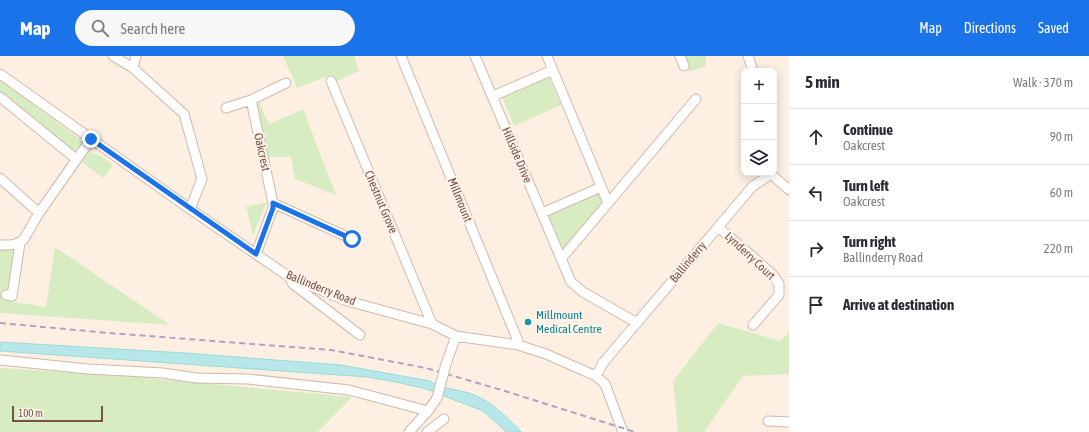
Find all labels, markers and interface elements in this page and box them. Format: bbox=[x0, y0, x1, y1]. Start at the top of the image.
search box bbox=[75, 10, 355, 46]
text: Map bbox=[20, 17, 51, 39]
icon: search bbox=[89, 17, 111, 39]
text: Search here bbox=[121, 20, 185, 37]
text: Map bbox=[919, 20, 942, 36]
text: Directions bbox=[964, 20, 1016, 36]
text: Saved bbox=[1038, 20, 1069, 36]
map controls bbox=[741, 68, 777, 176]
button: + bbox=[741, 68, 777, 104]
text: 5 min bbox=[805, 72, 840, 92]
text: Walk · 370 m bbox=[1013, 75, 1073, 90]
button: − bbox=[741, 104, 777, 140]
text: Continue bbox=[843, 121, 893, 138]
street label: Hillside Drive bbox=[499, 125, 535, 185]
icon: ahead bbox=[805, 126, 827, 148]
text: 90 m bbox=[1050, 129, 1073, 144]
route end bbox=[82, 130, 100, 148]
street label: Oakcrest bbox=[251, 132, 273, 173]
text: Oakcrest bbox=[843, 138, 885, 153]
button: layers bbox=[741, 140, 777, 176]
street label: Chestnut Grove bbox=[362, 169, 400, 235]
street label: Millmount bbox=[445, 176, 475, 225]
text: Turn left bbox=[843, 177, 889, 194]
icon: left bbox=[805, 182, 827, 204]
text: 60 m bbox=[1050, 185, 1073, 200]
text: Oakcrest bbox=[843, 194, 885, 209]
street label: Lynderry Court bbox=[722, 229, 778, 283]
route start bbox=[343, 230, 361, 248]
text: Turn right bbox=[843, 233, 896, 250]
icon: right bbox=[805, 238, 827, 260]
street label: Ballinderry bbox=[667, 239, 709, 285]
text: 220 m bbox=[1044, 241, 1073, 256]
text: Ballinderry Road bbox=[843, 250, 923, 265]
street label: Ballinderry Road bbox=[284, 268, 358, 308]
icon: arrive bbox=[805, 294, 827, 316]
text: Arrive at destination bbox=[843, 296, 954, 313]
place label: Millmount Medical Centre bbox=[536, 308, 602, 336]
marker: Millmount Medical Centre bbox=[523, 317, 533, 327]
scale bar bbox=[12, 404, 103, 423]
text: 100 m bbox=[18, 407, 43, 419]

